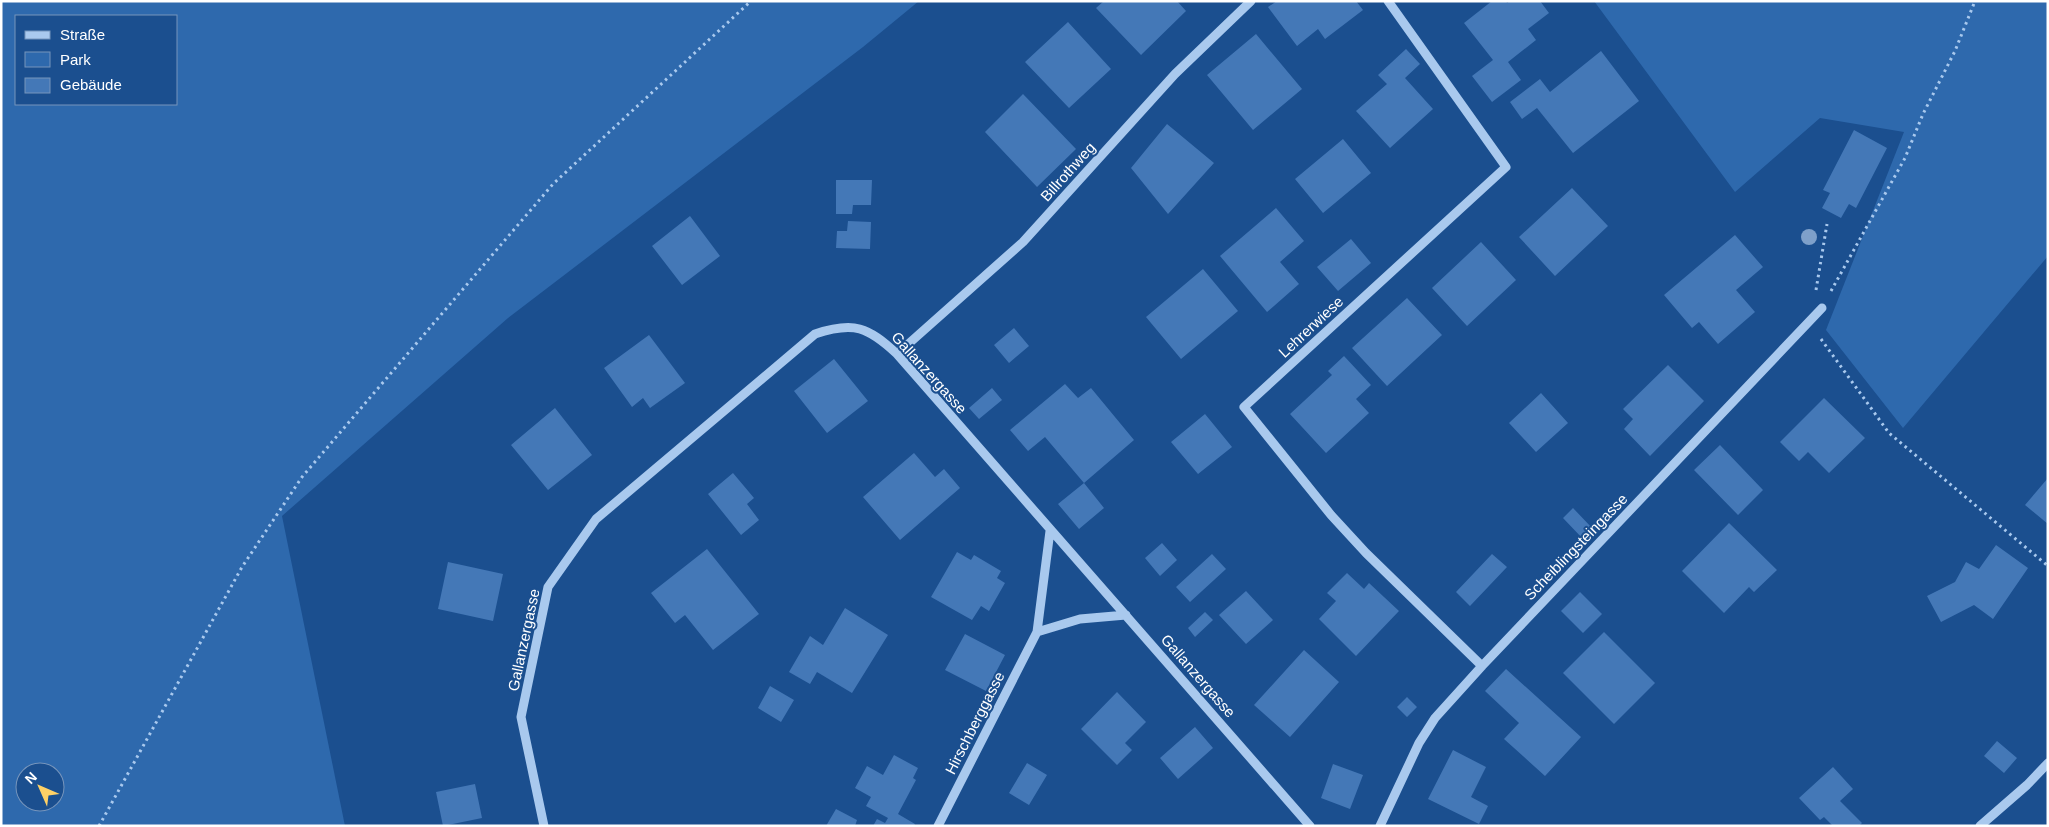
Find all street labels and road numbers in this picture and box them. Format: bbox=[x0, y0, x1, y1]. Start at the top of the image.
street label: Billrothweg bbox=[1037, 139, 1098, 205]
street label: Lehrerwiese bbox=[1275, 293, 1346, 361]
street label: Gallanzergasse bbox=[888, 328, 971, 417]
street label: Scheiblingsteingasse bbox=[1521, 490, 1631, 603]
street label: Gallanzergasse bbox=[504, 587, 543, 693]
street label: Gallanzergasse bbox=[1158, 631, 1239, 721]
street label: Hirschberggasse bbox=[941, 669, 1008, 777]

